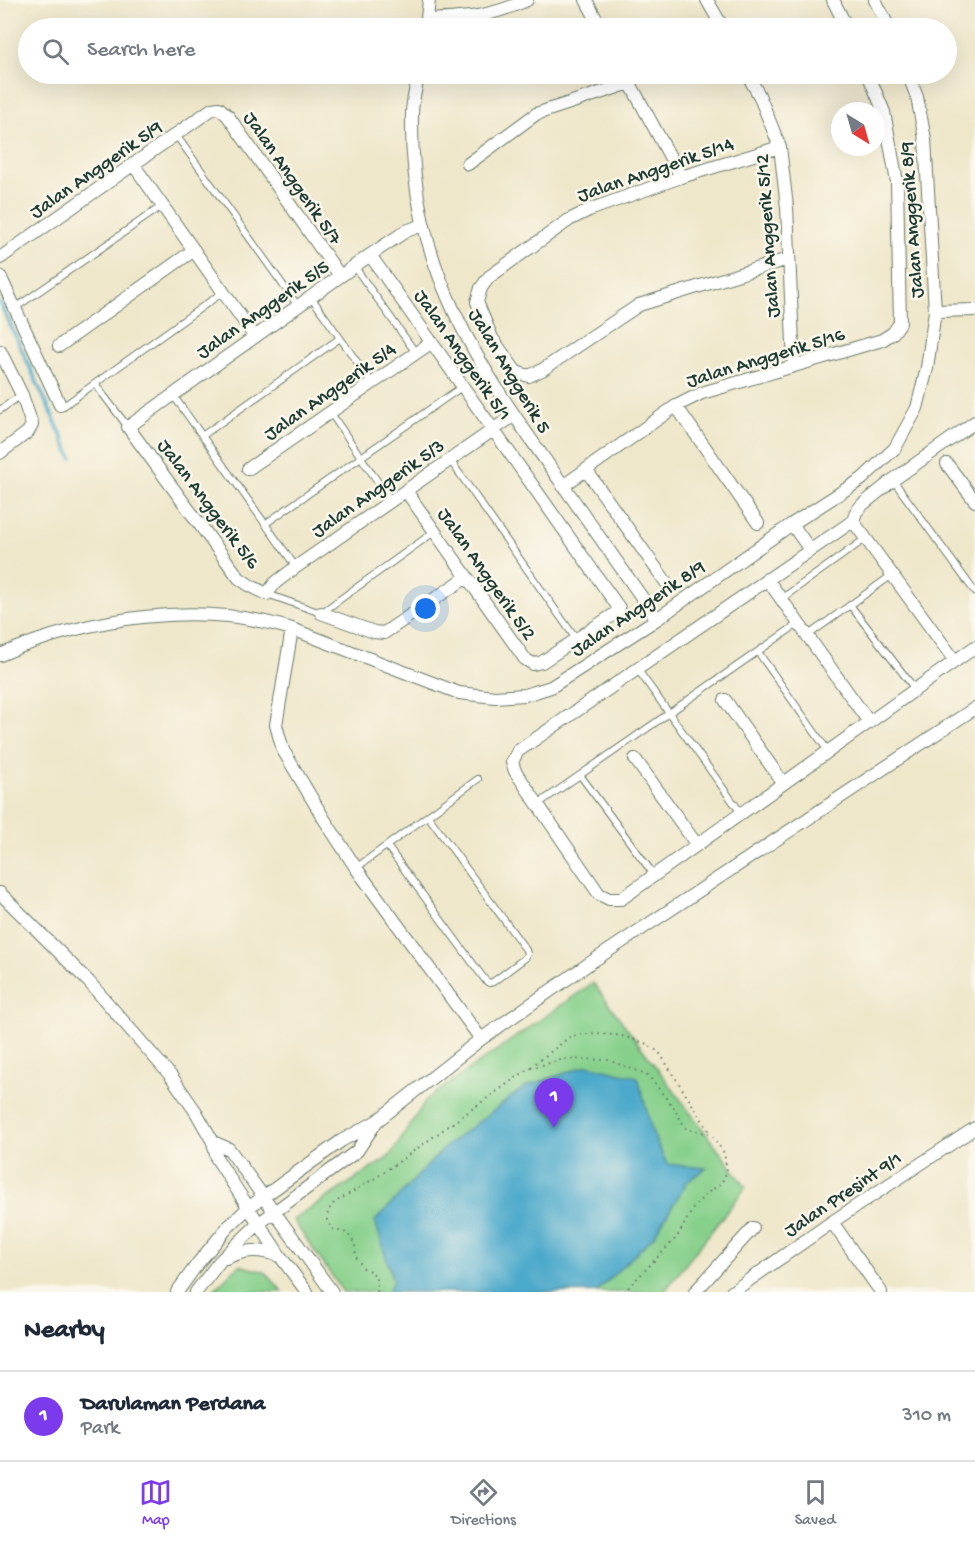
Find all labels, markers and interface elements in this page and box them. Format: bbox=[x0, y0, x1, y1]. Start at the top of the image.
search box bbox=[18, 18, 957, 84]
icon: search bbox=[39, 35, 72, 68]
text: Search here bbox=[87, 38, 195, 64]
north arrow bbox=[831, 102, 885, 156]
street label: Jalan Anggerik 5/7 bbox=[237, 108, 346, 250]
street label: Jalan Anggerik 5/9 bbox=[26, 117, 168, 225]
street label: Jalan Anggerik 5/14 bbox=[575, 134, 738, 209]
street label: Jalan Anggerik 8/9 bbox=[897, 141, 930, 299]
street label: Jalan Anggerik 5/12 bbox=[752, 153, 787, 318]
street label: Jalan Anggerik 5/5 bbox=[193, 256, 335, 365]
street label: Jalan Anggerik 5/1 bbox=[410, 284, 518, 424]
street label: Jalan Anggerik 5 bbox=[464, 303, 558, 437]
street label: Jalan Anggerik 5/16 bbox=[684, 324, 849, 394]
street label: Jalan Anggerik 5/4 bbox=[261, 338, 402, 447]
street label: Jalan Anggerik 5/6 bbox=[151, 436, 264, 575]
street label: Jalan Anggerik 5/3 bbox=[308, 436, 450, 544]
street label: Jalan Anggerik 5/2 bbox=[431, 505, 539, 646]
street label: Jalan Anggerik 8/9 bbox=[568, 557, 710, 663]
your location bbox=[411, 594, 440, 623]
pin: 1 bbox=[534, 1078, 574, 1128]
street label: Jalan Presint 9/1 bbox=[781, 1148, 907, 1244]
text: Nearby bbox=[24, 1316, 105, 1347]
text: Darulaman Perdana bbox=[81, 1392, 265, 1418]
text: 1 bbox=[39, 1405, 48, 1428]
text: 310 m bbox=[902, 1405, 951, 1428]
text: Park bbox=[81, 1418, 119, 1441]
tab: Map bbox=[139, 1476, 172, 1531]
tab: Directions bbox=[451, 1476, 516, 1531]
tab: Saved bbox=[795, 1476, 836, 1531]

